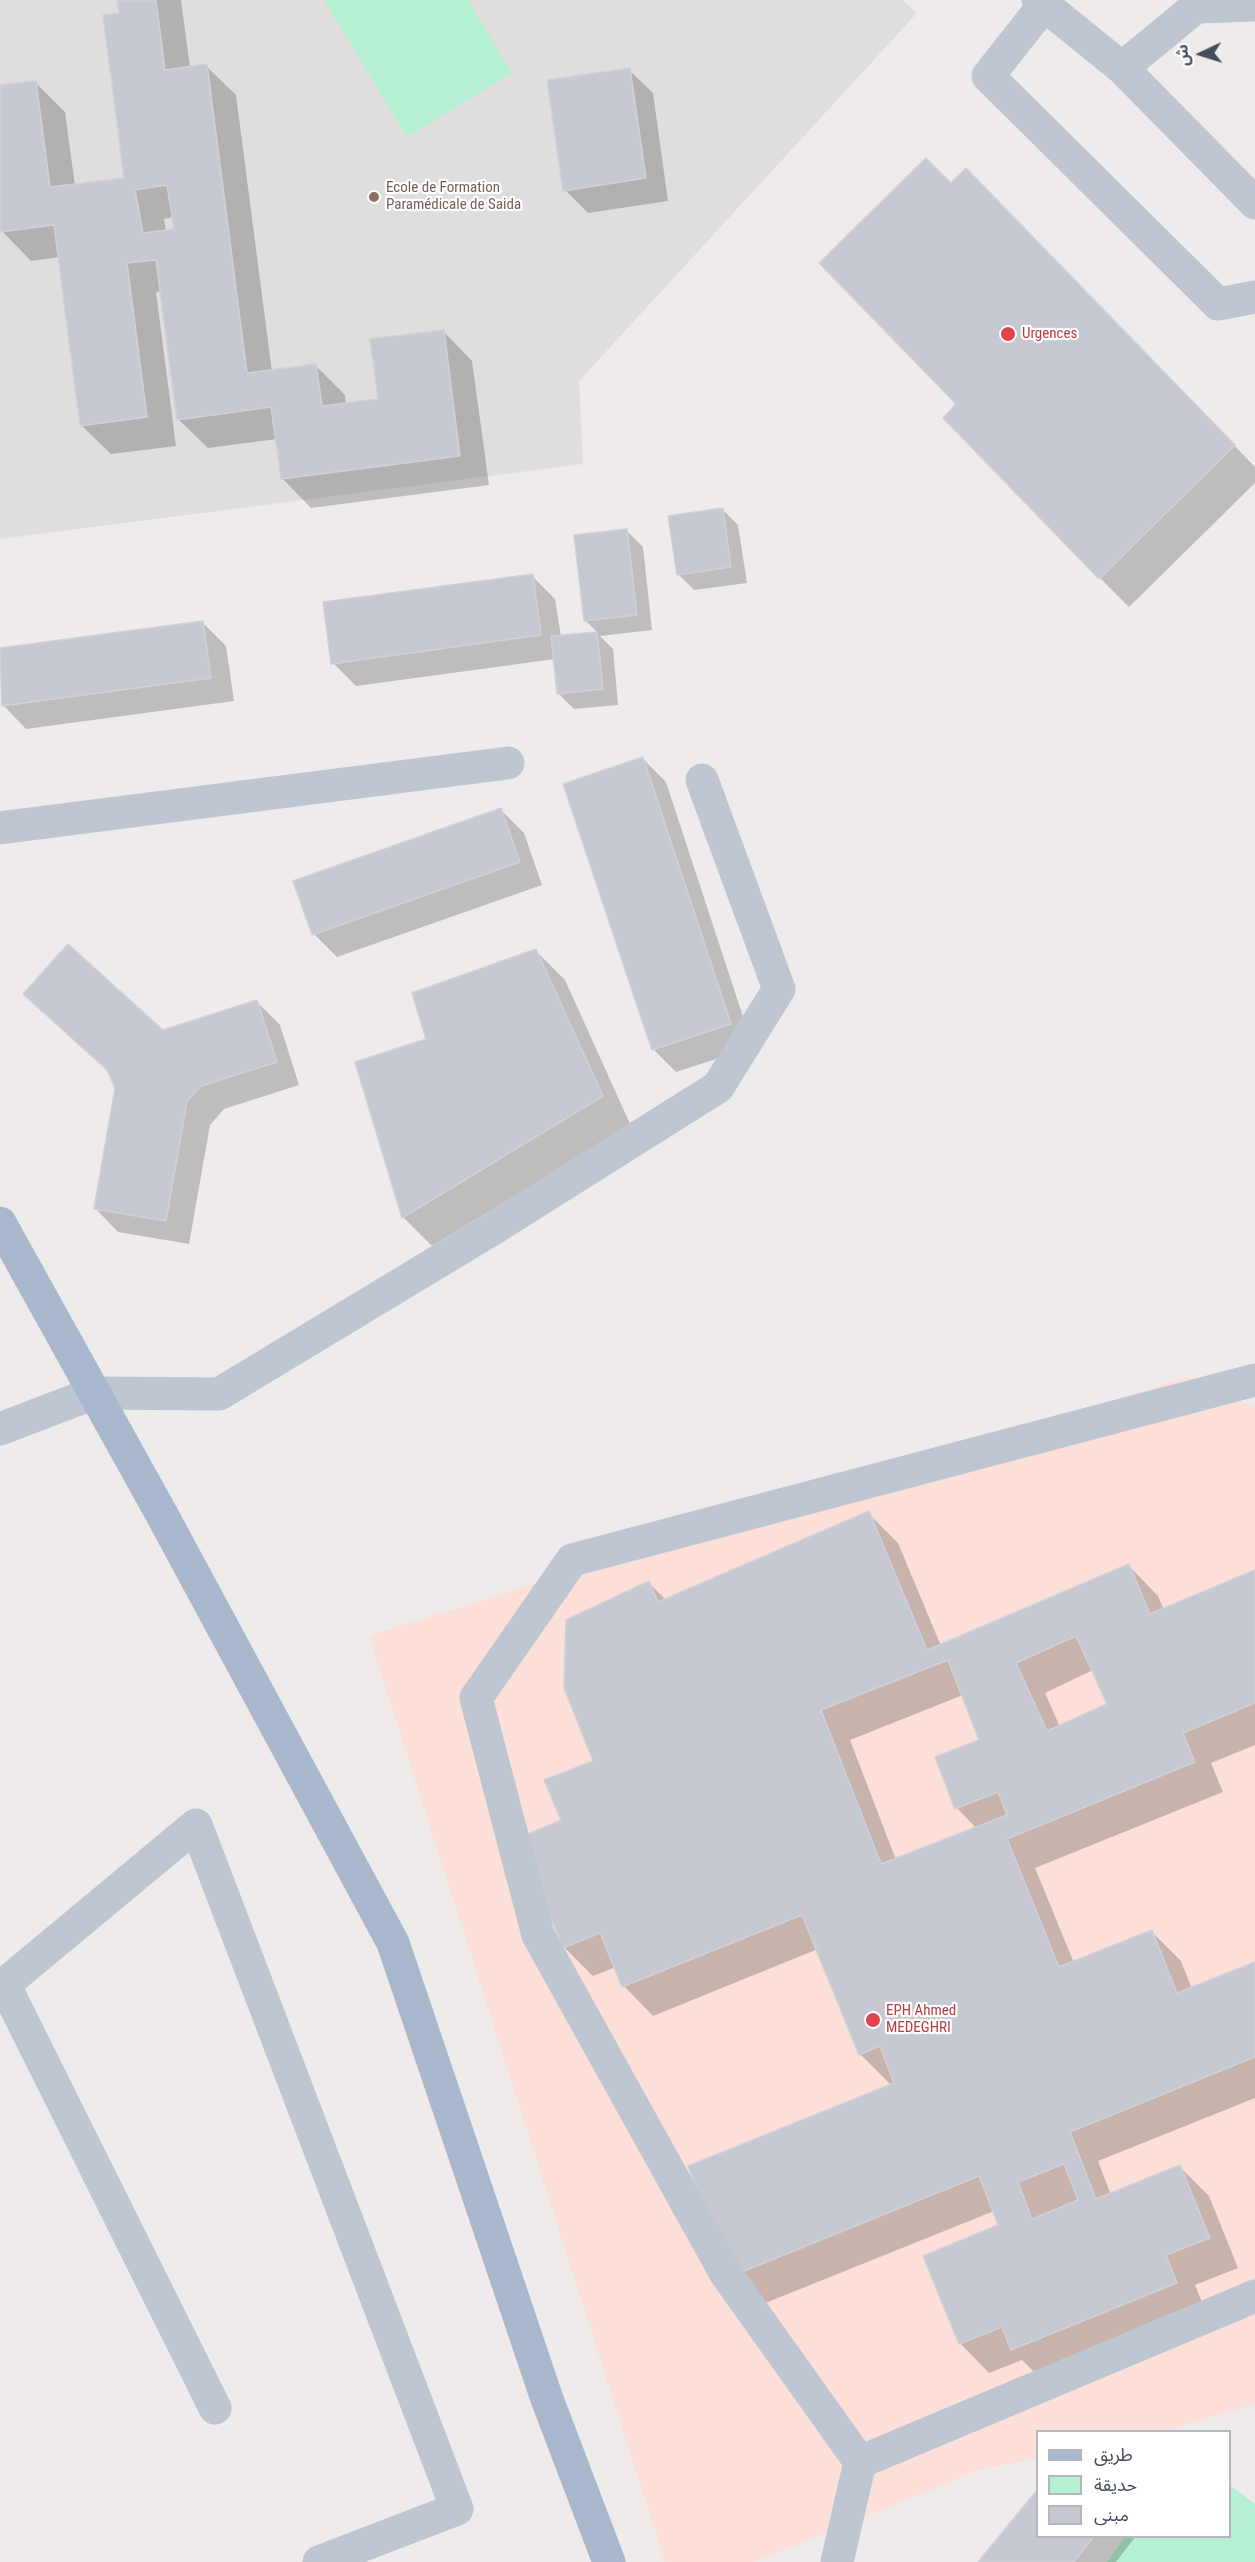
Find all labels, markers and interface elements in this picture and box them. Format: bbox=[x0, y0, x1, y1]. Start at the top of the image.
north arrow bbox=[1171, 24, 1231, 84]
text: ش bbox=[1172, 44, 1193, 67]
place label: Ecole de Formation Paramédicale de Saida bbox=[386, 179, 521, 214]
marker: Ecole de Formation Paramédicale de Saida bbox=[367, 190, 381, 204]
marker: Urgences bbox=[999, 325, 1017, 343]
place label: Urgences bbox=[1022, 325, 1077, 343]
place label: EPH Ahmed MEDEGHRI bbox=[886, 2002, 956, 2037]
marker: EPH Ahmed MEDEGHRI bbox=[864, 2011, 882, 2029]
legend bbox=[1036, 2430, 1231, 2538]
text: طريق bbox=[1094, 2444, 1133, 2465]
text: حديقة bbox=[1094, 2474, 1137, 2495]
text: مبنى bbox=[1094, 2504, 1129, 2525]

